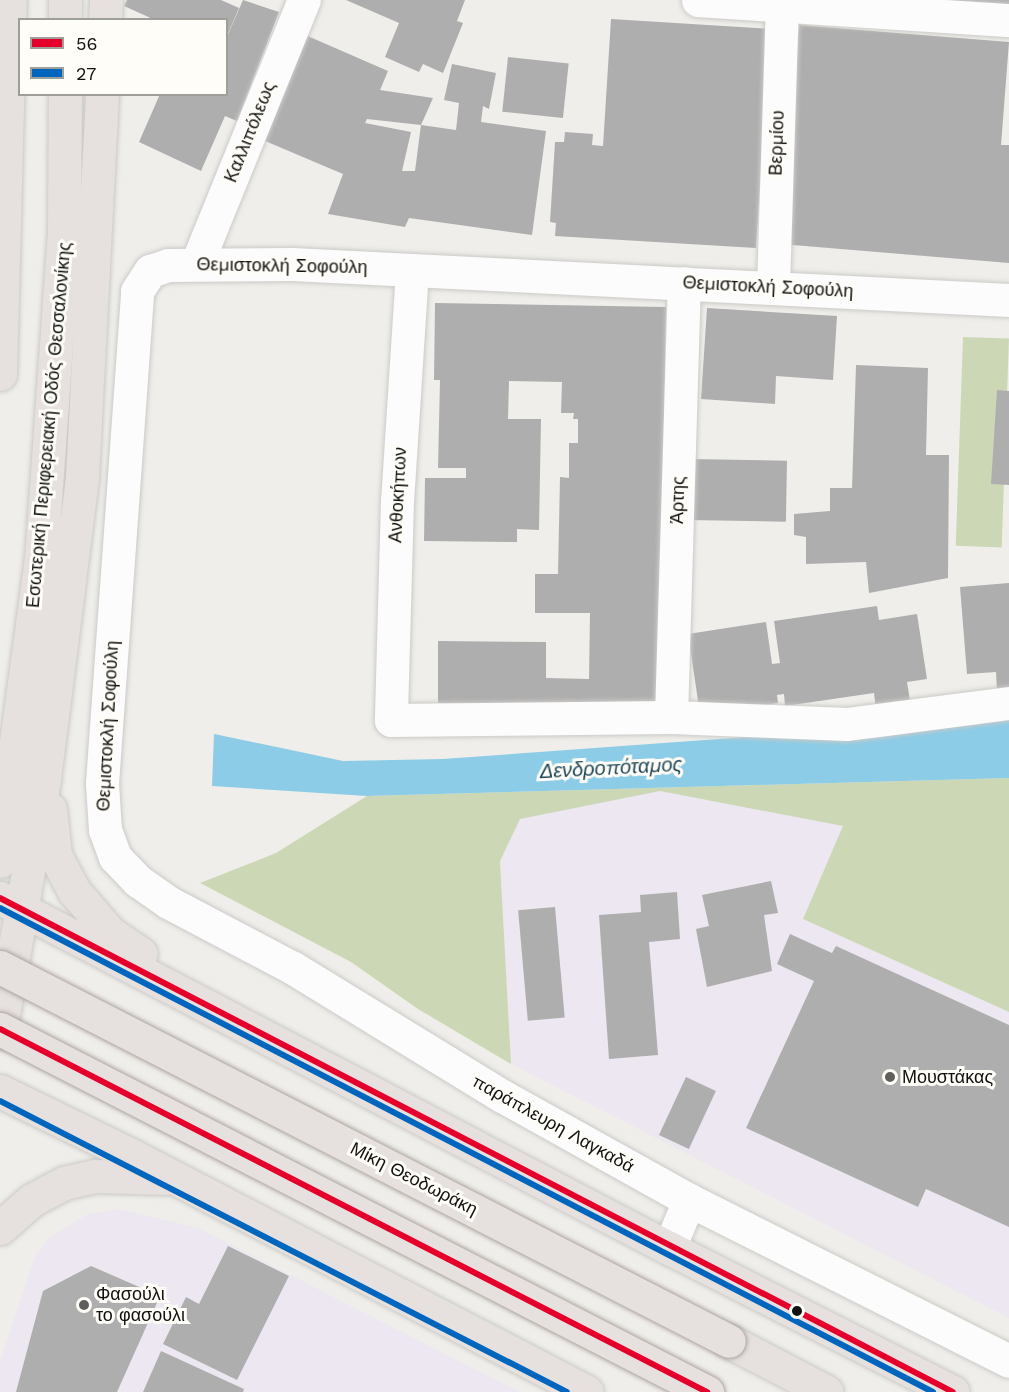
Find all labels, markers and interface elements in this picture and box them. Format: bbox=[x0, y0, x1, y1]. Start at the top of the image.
legend bbox=[18, 18, 228, 96]
text: 56 bbox=[76, 33, 97, 54]
text: 27 bbox=[76, 63, 96, 84]
street label: Καλλιπόλεως bbox=[220, 78, 280, 186]
street label: Βερμίου bbox=[765, 110, 789, 176]
street label: Εσωτερική Περιφερειακή Οδός Θεσσαλονίκης bbox=[22, 241, 76, 609]
street label: Θεμιστοκλή Σοφούλη bbox=[196, 254, 368, 278]
street label: Θεμιστοκλή Σοφούλη bbox=[682, 272, 854, 302]
street label: Ανθοκήπων bbox=[385, 446, 411, 544]
street label: Άρτης bbox=[666, 476, 690, 524]
street label: Θεμιστοκλή Σοφούλη bbox=[93, 640, 123, 812]
water label: Δενδροπόταμος bbox=[539, 752, 683, 784]
place label: Μουστάκας bbox=[902, 1066, 993, 1088]
street label: παράπλευρη Λαγκαδά bbox=[468, 1070, 638, 1178]
marker: Μουστάκας bbox=[883, 1070, 897, 1084]
street label: Μίκη Θεοδωράκη bbox=[347, 1138, 481, 1220]
place label: Φασούλι το φασούλι bbox=[96, 1284, 185, 1326]
marker: Φασούλι το φασούλι bbox=[77, 1298, 91, 1312]
unlabelled marker bbox=[791, 1305, 803, 1317]

